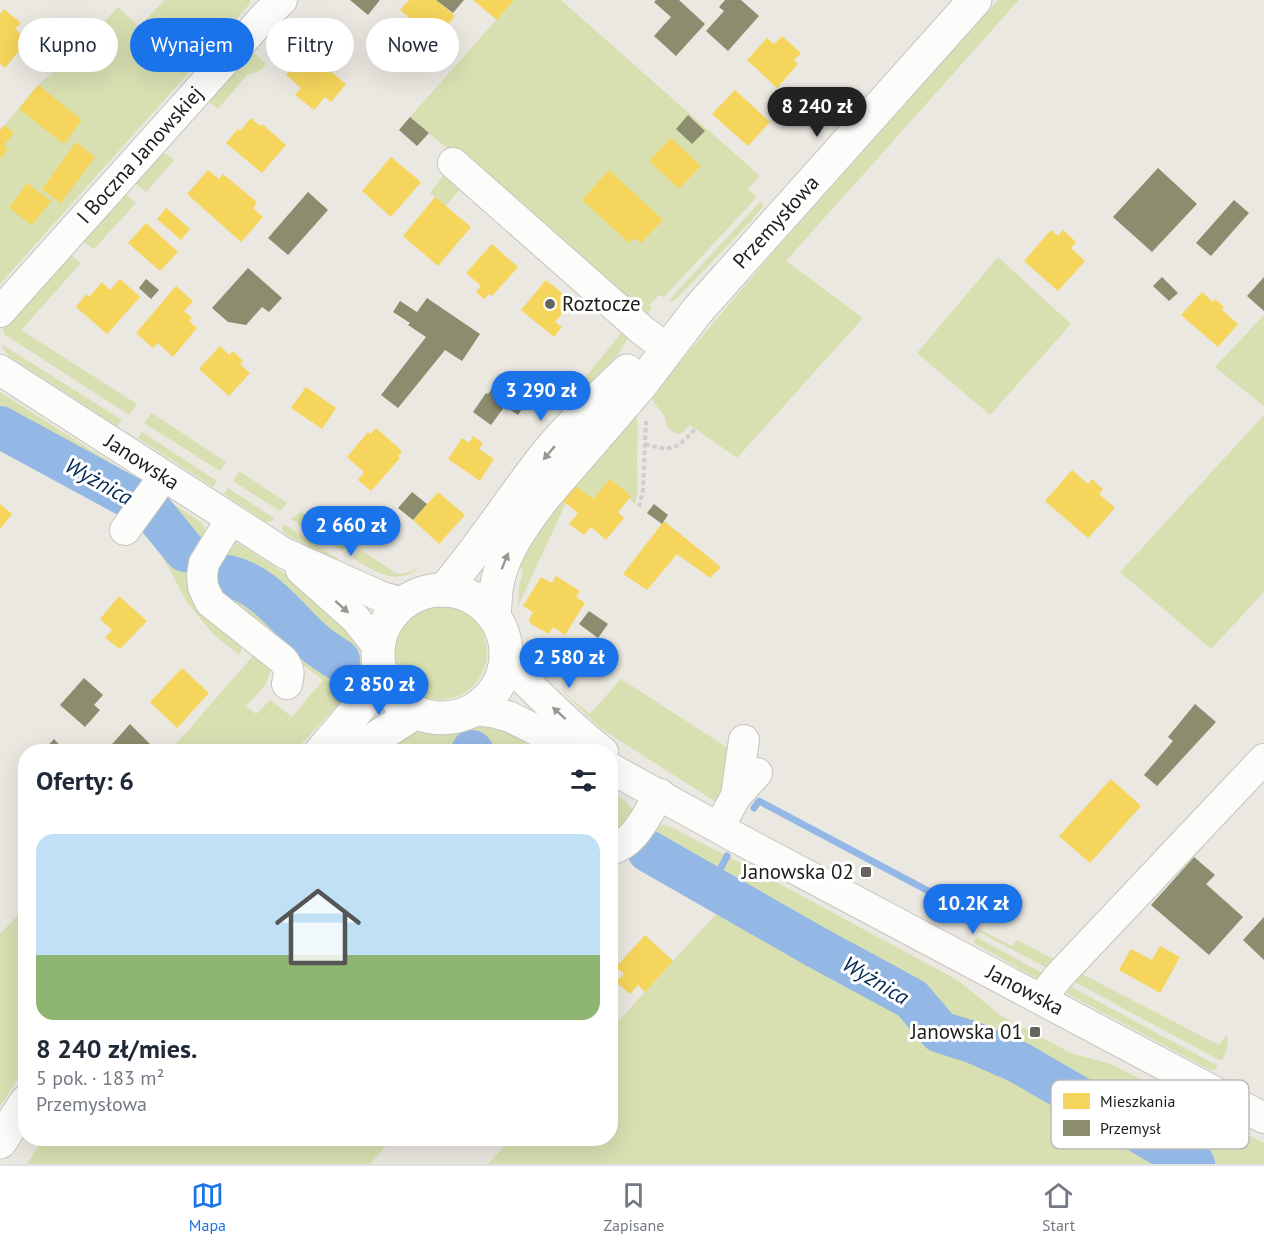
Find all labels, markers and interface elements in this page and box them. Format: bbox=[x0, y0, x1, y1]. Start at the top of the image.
chip: Kupno bbox=[18, 18, 118, 72]
chip: Wynajem bbox=[130, 18, 254, 72]
chip: Filtry bbox=[266, 18, 354, 72]
chip: Nowe bbox=[366, 18, 459, 72]
street label: I Boczna Janowskiej bbox=[71, 80, 209, 229]
pin: 8 240 zł bbox=[755, 87, 879, 138]
text: 8 240 zł bbox=[781, 93, 853, 119]
street label: Przemysłowa bbox=[727, 169, 825, 274]
place label: Roztocze bbox=[562, 290, 641, 317]
marker: Roztocze bbox=[543, 297, 557, 311]
pin: 3 290 zł bbox=[479, 371, 603, 422]
text: 3 290 zł bbox=[505, 377, 577, 403]
street label: Janowska bbox=[99, 427, 185, 496]
one-way arrow bbox=[542, 445, 555, 461]
water label: Wyżnica bbox=[60, 451, 138, 511]
pin: 2 660 zł bbox=[289, 506, 413, 557]
text: 2 660 zł bbox=[315, 512, 387, 538]
one-way arrow bbox=[500, 551, 510, 569]
one-way arrow bbox=[334, 600, 349, 613]
pin: 2 580 zł bbox=[507, 638, 631, 689]
text: 2 580 zł bbox=[533, 644, 605, 670]
pin: 2 850 zł bbox=[317, 665, 441, 716]
text: 2 850 zł bbox=[343, 671, 415, 697]
one-way arrow bbox=[552, 706, 567, 720]
text: Oferty: 6 bbox=[36, 764, 134, 797]
icon: filters bbox=[567, 764, 600, 797]
place label: Janowska 02 bbox=[741, 858, 854, 885]
marker: Janowska 02 bbox=[859, 865, 873, 879]
icon: home bbox=[264, 873, 372, 981]
pin: 10.2K zł bbox=[911, 884, 1035, 935]
text: 10.2K zł bbox=[937, 890, 1009, 916]
water label: Wyżnica bbox=[838, 949, 915, 1011]
street label: Janowska bbox=[981, 957, 1069, 1021]
place label: Janowska 01 bbox=[910, 1018, 1023, 1045]
marker: Janowska 01 bbox=[1028, 1025, 1042, 1039]
text: 8 240 zł/mies. bbox=[36, 1032, 197, 1065]
text: 5 pok. · 183 m² bbox=[36, 1065, 164, 1091]
legend bbox=[1051, 1080, 1249, 1149]
text: Przemysłowa bbox=[36, 1091, 147, 1117]
text: Mieszkania bbox=[1100, 1091, 1176, 1111]
text: Przemysł bbox=[1100, 1118, 1161, 1138]
tab: Mapa bbox=[189, 1179, 226, 1235]
tab: Zapisane bbox=[604, 1179, 664, 1235]
tab: Start bbox=[1042, 1179, 1075, 1235]

